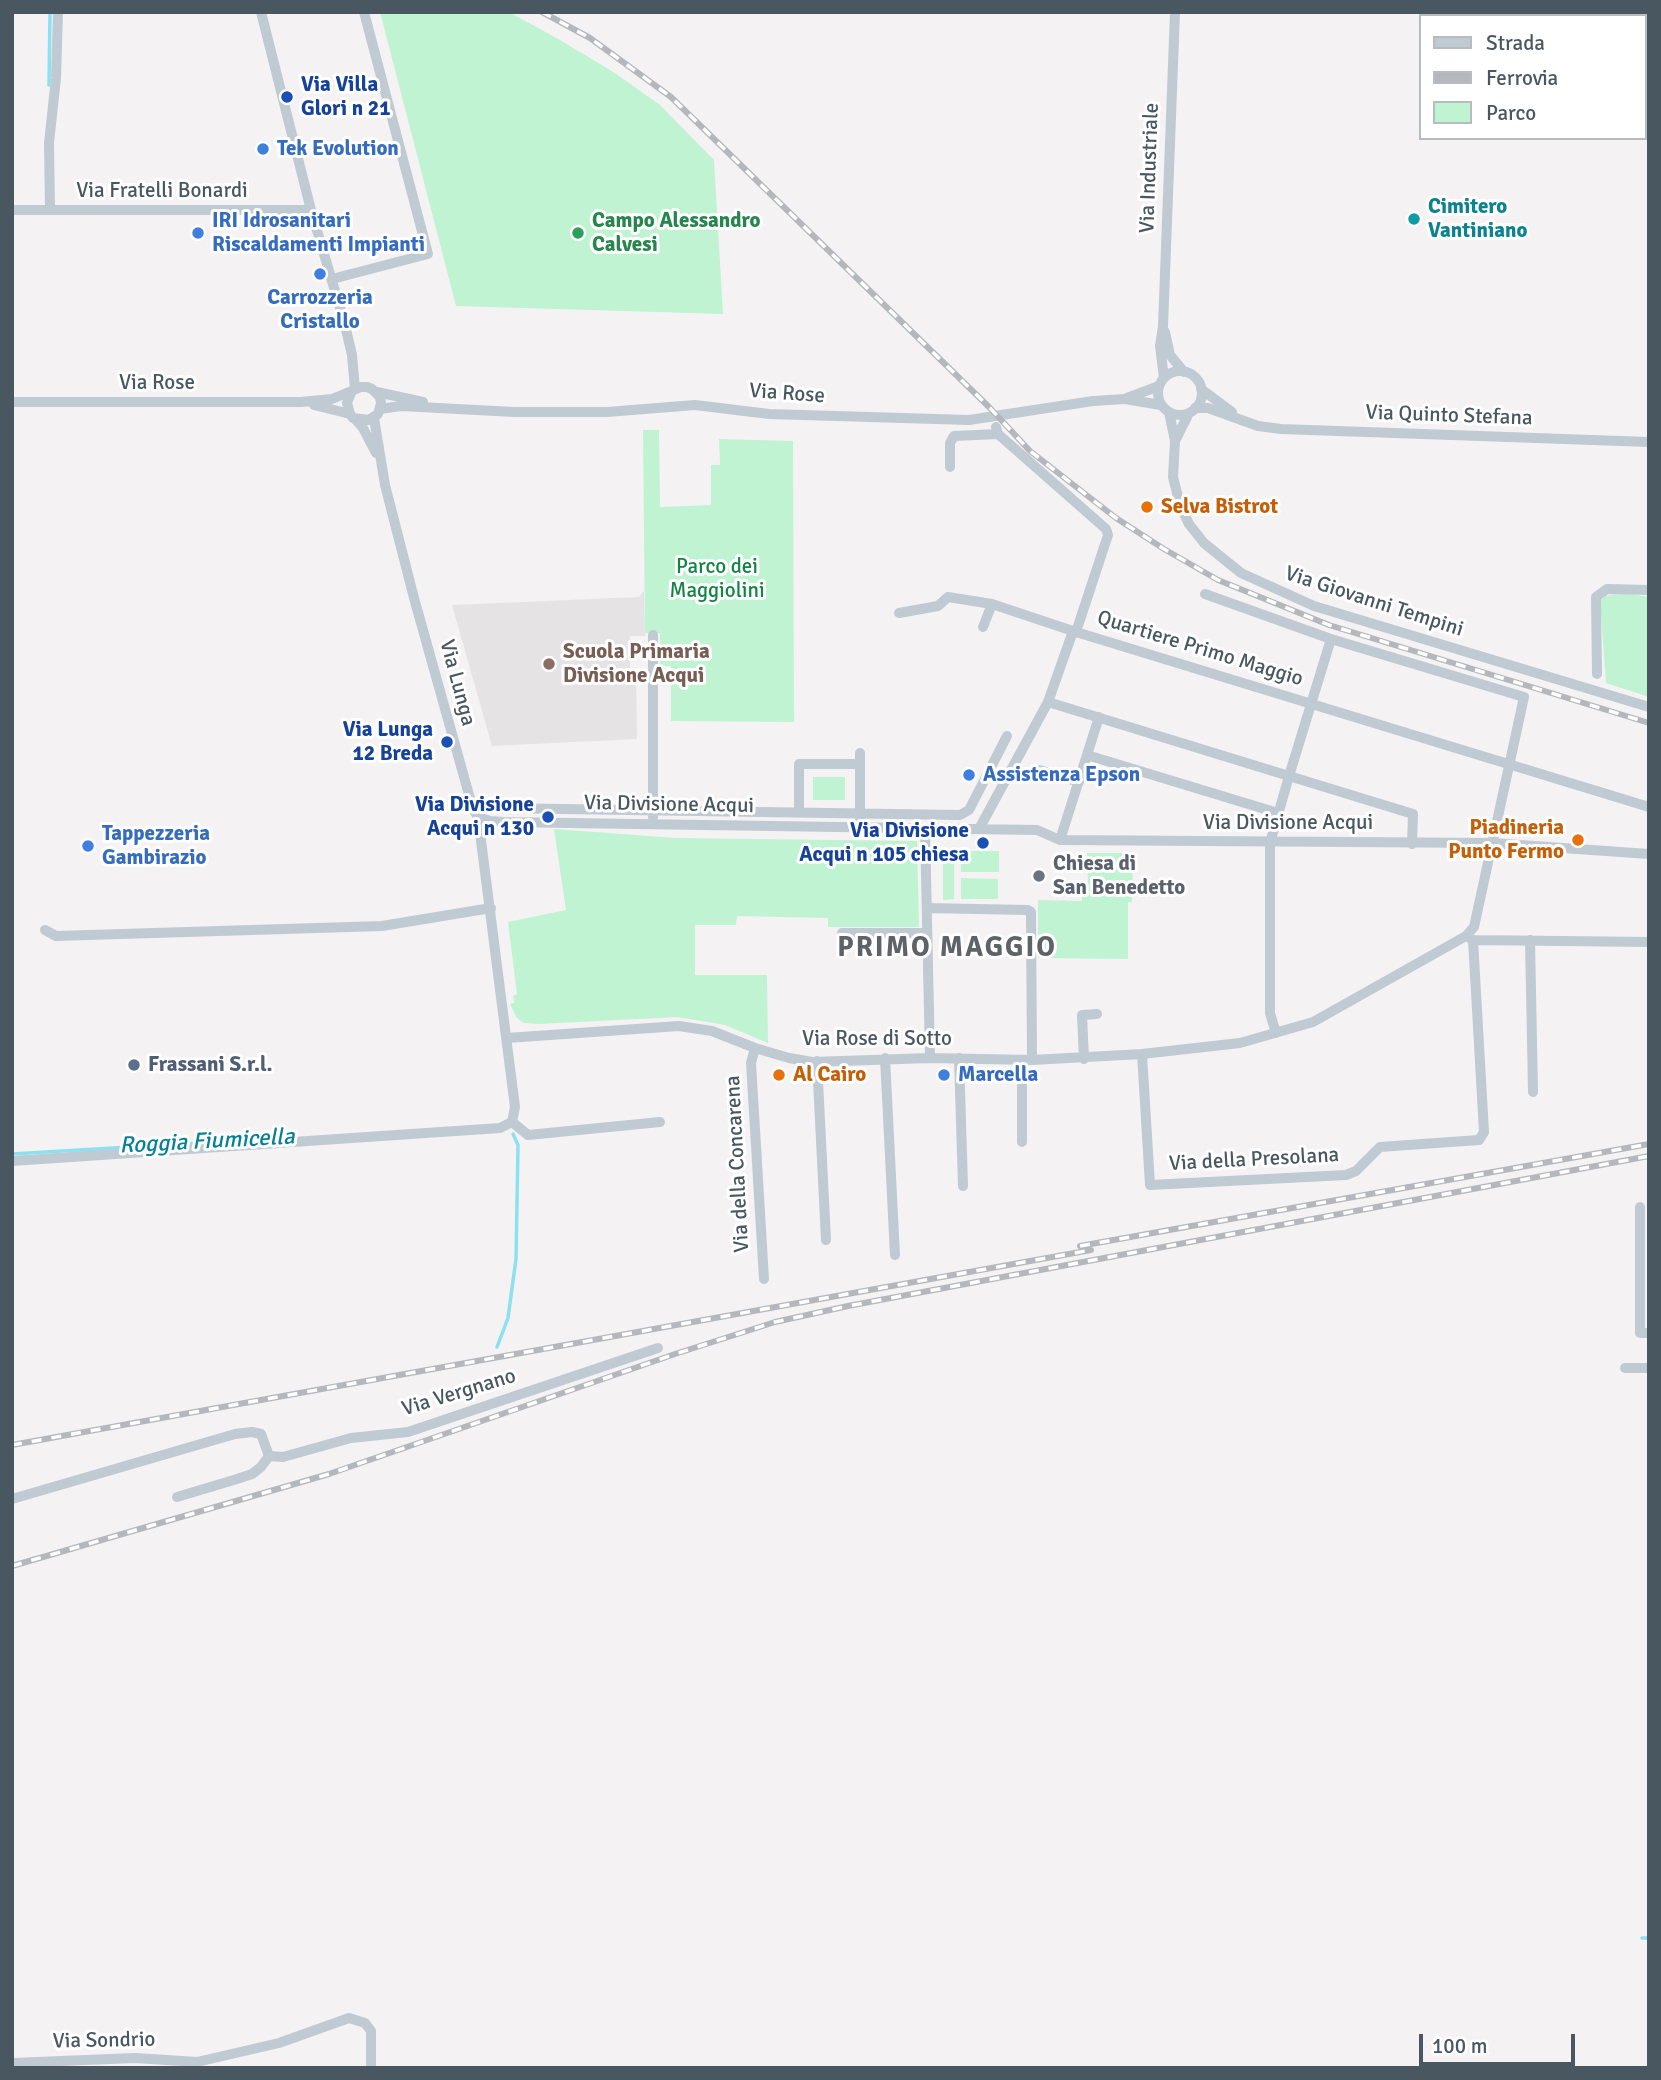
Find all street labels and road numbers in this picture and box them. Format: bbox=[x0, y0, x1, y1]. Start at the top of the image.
street label: Via Industriale bbox=[1135, 102, 1165, 234]
street label: Via Fratelli Bonardi bbox=[76, 178, 248, 204]
street label: Via Rose bbox=[119, 370, 195, 396]
street label: Via Rose bbox=[748, 379, 826, 409]
street label: Via Quinto Stefana bbox=[1365, 400, 1533, 432]
street label: Via Giovanni Tempini bbox=[1282, 561, 1466, 643]
street label: Quartiere Primo Maggio bbox=[1094, 606, 1306, 692]
street label: Via Lunga bbox=[433, 637, 481, 729]
street label: Via Divisione Acqui bbox=[584, 791, 754, 819]
street label: Via Divisione Acqui bbox=[1203, 810, 1373, 836]
street label: Via Rose di Sotto bbox=[802, 1026, 952, 1052]
street label: Via della Concarena bbox=[721, 1075, 755, 1253]
street label: Via della Presolana bbox=[1168, 1143, 1340, 1177]
street label: Via Vergnano bbox=[399, 1364, 519, 1422]
street label: Via Sondrio bbox=[52, 2028, 156, 2054]

